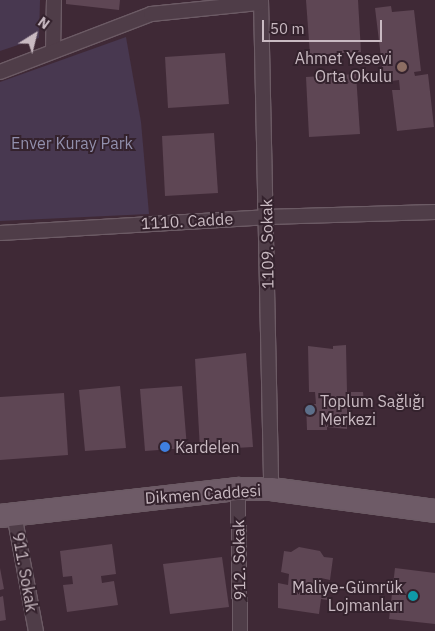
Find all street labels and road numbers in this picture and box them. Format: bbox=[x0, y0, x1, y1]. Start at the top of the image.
street label: 1109. Sokak bbox=[257, 199, 277, 289]
street label: 1110. Cadde bbox=[140, 209, 234, 233]
street label: Dikmen Caddesi bbox=[144, 480, 262, 508]
street label: 912. Sokak bbox=[229, 520, 249, 600]
street label: 911. Sokak bbox=[9, 531, 41, 613]

